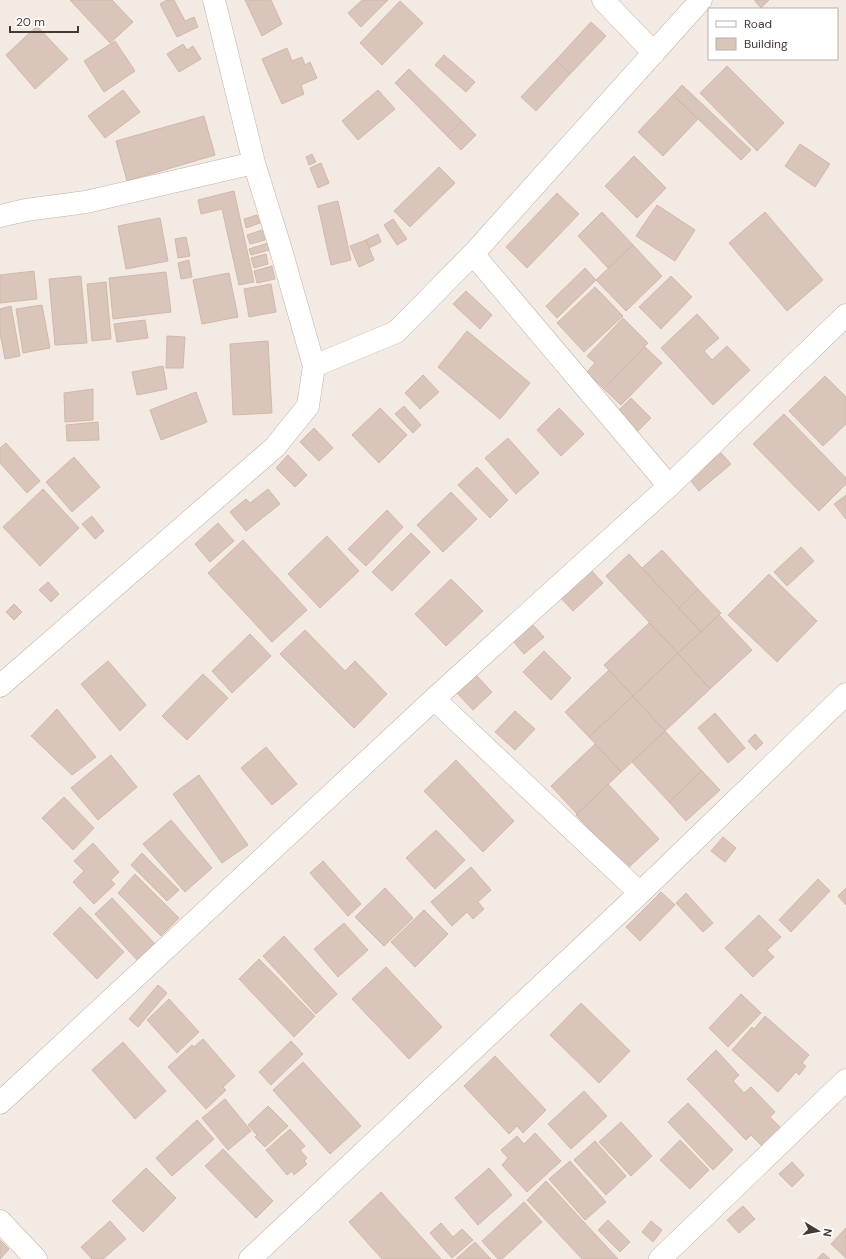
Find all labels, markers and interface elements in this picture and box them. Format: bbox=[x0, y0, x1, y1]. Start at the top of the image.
scale bar bbox=[10, 8, 78, 34]
legend bbox=[708, 8, 838, 60]
text: 20 m bbox=[16, 14, 45, 30]
text: Road bbox=[744, 16, 772, 32]
text: Building bbox=[744, 36, 788, 52]
north arrow bbox=[798, 1211, 838, 1251]
text: N bbox=[820, 1228, 835, 1238]

